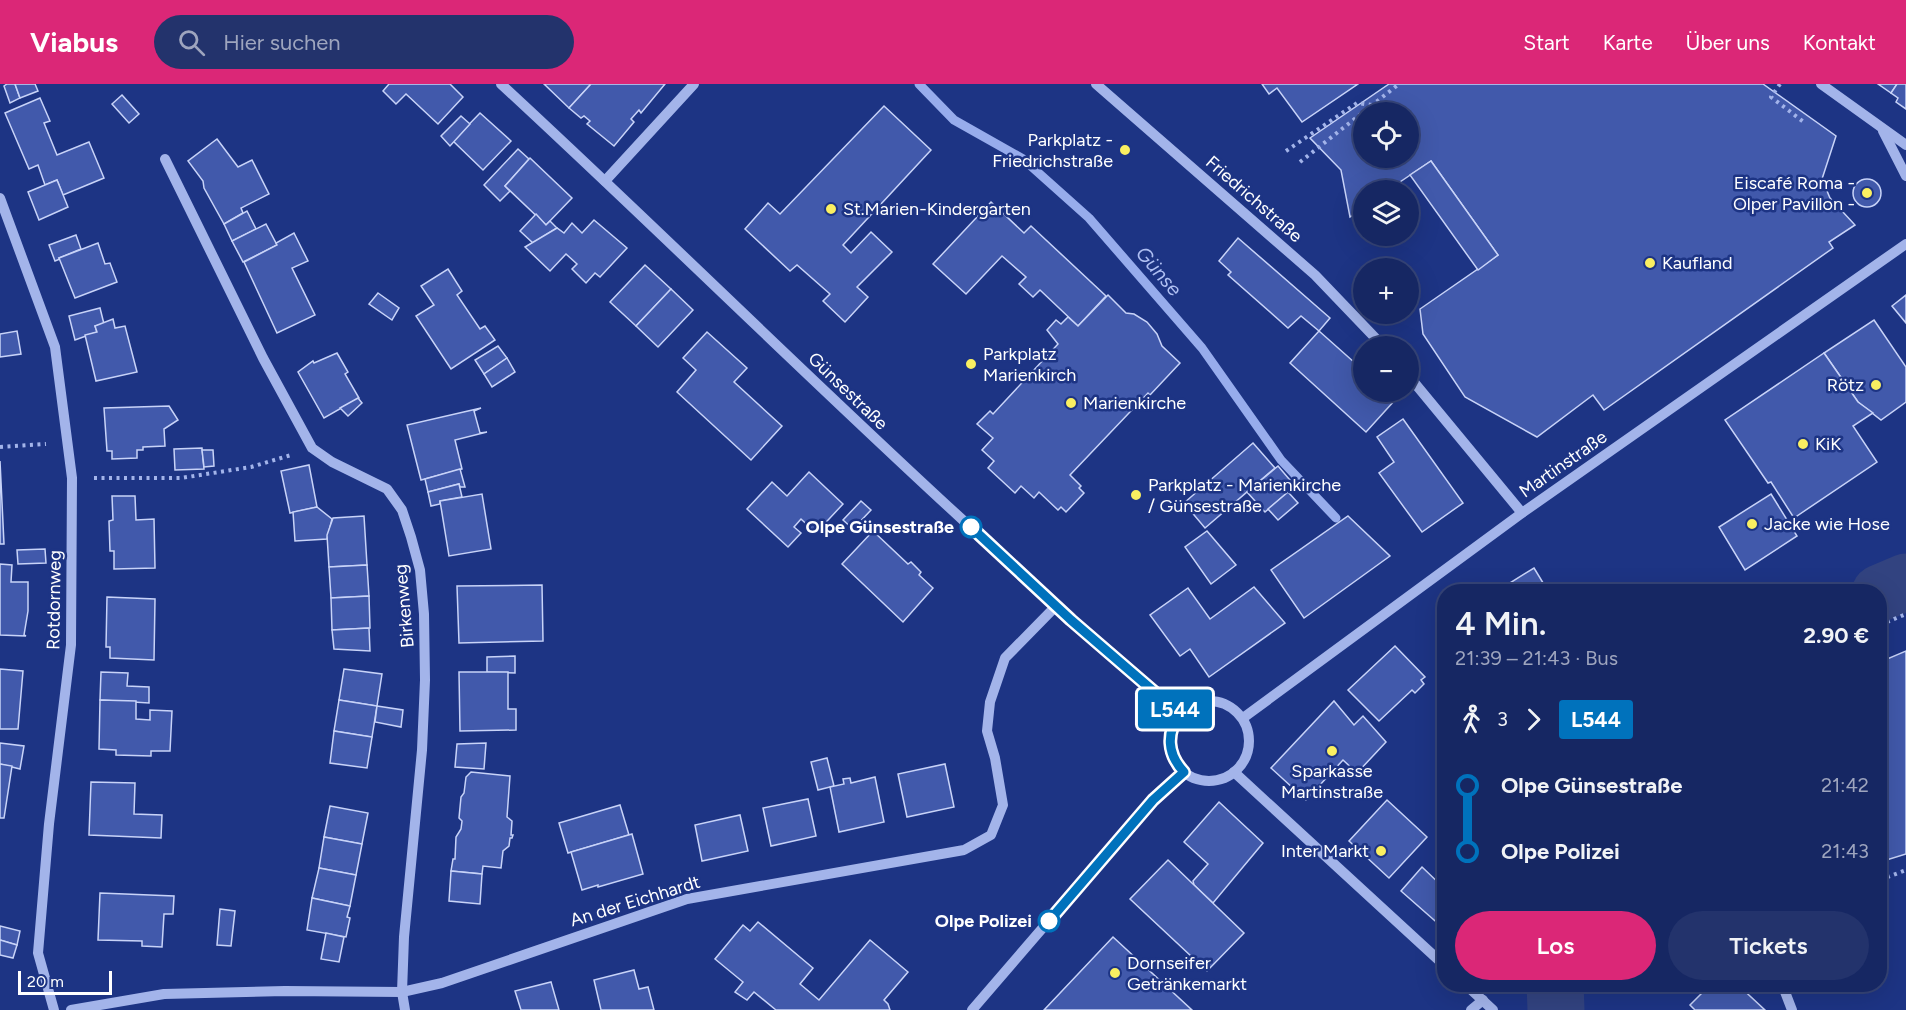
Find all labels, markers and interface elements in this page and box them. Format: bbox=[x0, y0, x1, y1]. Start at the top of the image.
search box bbox=[154, 15, 574, 69]
text: Viabus bbox=[30, 25, 118, 59]
icon: search bbox=[175, 26, 208, 59]
text: Hier suchen bbox=[223, 29, 341, 56]
text: Start bbox=[1523, 30, 1570, 55]
text: Karte bbox=[1603, 30, 1653, 55]
text: Über uns bbox=[1686, 30, 1770, 55]
text: Kontakt bbox=[1803, 30, 1876, 55]
map controls bbox=[1353, 102, 1419, 402]
button: locate bbox=[1353, 102, 1419, 168]
place label: Parkplatz - Friedrichstraße bbox=[992, 129, 1113, 172]
marker: Parkplatz - Friedrichstraße bbox=[1118, 143, 1132, 157]
street label: Friedrichstraße bbox=[1201, 151, 1307, 247]
place label: Eiscafé Roma - Olper Pavillon - bbox=[1733, 172, 1855, 215]
button: layers bbox=[1353, 180, 1419, 246]
marker: Eiscafé Roma - Olper Pavillon - bbox=[1860, 186, 1874, 200]
place label: St.Marien-Kindergarten bbox=[843, 198, 1031, 220]
marker: St.Marien-Kindergarten bbox=[824, 202, 838, 216]
water label: Günse bbox=[1131, 241, 1187, 301]
place label: Kaufland bbox=[1662, 252, 1732, 274]
marker: Kaufland bbox=[1643, 256, 1657, 270]
button: + bbox=[1353, 258, 1419, 324]
button: − bbox=[1353, 336, 1419, 402]
place label: Parkplatz Marienkirch bbox=[983, 343, 1076, 386]
street label: Günsestraße bbox=[804, 348, 893, 435]
marker: Parkplatz Marienkirch bbox=[964, 357, 978, 371]
place label: Rötz bbox=[1827, 374, 1864, 396]
marker: Rötz bbox=[1869, 378, 1883, 392]
place label: Marienkirche bbox=[1083, 392, 1186, 414]
marker: Marienkirche bbox=[1064, 396, 1078, 410]
street label: Martinstraße bbox=[1515, 426, 1611, 502]
place label: KiK bbox=[1815, 433, 1841, 455]
marker: KiK bbox=[1796, 437, 1810, 451]
place label: Parkplatz - Marienkirche / Günsestraße bbox=[1148, 474, 1341, 517]
marker: Parkplatz - Marienkirche / Günsestraße bbox=[1129, 488, 1143, 502]
place label: Jacke wie Hose bbox=[1764, 513, 1890, 535]
place label: Olpe Günsestraße bbox=[806, 516, 954, 538]
marker: Olpe Günsestraße bbox=[960, 516, 982, 538]
marker: Jacke wie Hose bbox=[1745, 517, 1759, 531]
street label: Rotdornweg bbox=[42, 550, 66, 650]
street label: Birkenweg bbox=[389, 563, 419, 649]
text: 4 Min. bbox=[1455, 604, 1546, 643]
text: 2.90 € bbox=[1803, 622, 1869, 649]
text: 21:39 – 21:43 · Bus bbox=[1455, 646, 1618, 670]
line badge: L544 bbox=[1133, 690, 1217, 728]
text: L544 bbox=[1150, 697, 1200, 722]
icon: walk bbox=[1455, 703, 1488, 736]
icon: forward bbox=[1517, 703, 1550, 736]
text: 3 bbox=[1497, 707, 1508, 731]
text: L544 bbox=[1571, 707, 1621, 732]
marker: Sparkasse Martinstraße bbox=[1325, 744, 1339, 758]
place label: Sparkasse Martinstraße bbox=[1281, 760, 1383, 803]
text: Olpe Günsestraße bbox=[1501, 772, 1682, 799]
text: 21:42 bbox=[1821, 773, 1869, 797]
text: Olpe Polizei bbox=[1501, 838, 1620, 865]
text: 21:43 bbox=[1821, 839, 1869, 863]
place label: Inter Markt bbox=[1281, 840, 1369, 862]
marker: Inter Markt bbox=[1374, 844, 1388, 858]
street label: An der Eichhardt bbox=[567, 871, 703, 931]
place label: Olpe Polizei bbox=[935, 910, 1032, 932]
marker: Olpe Polizei bbox=[1038, 910, 1060, 932]
button: Los bbox=[1455, 911, 1656, 980]
button: Tickets bbox=[1668, 911, 1869, 980]
place label: Dornseifer Getränkemarkt bbox=[1127, 952, 1247, 995]
marker: Dornseifer Getränkemarkt bbox=[1108, 966, 1122, 980]
scale bar bbox=[18, 968, 112, 996]
text: 20 m bbox=[27, 972, 64, 991]

